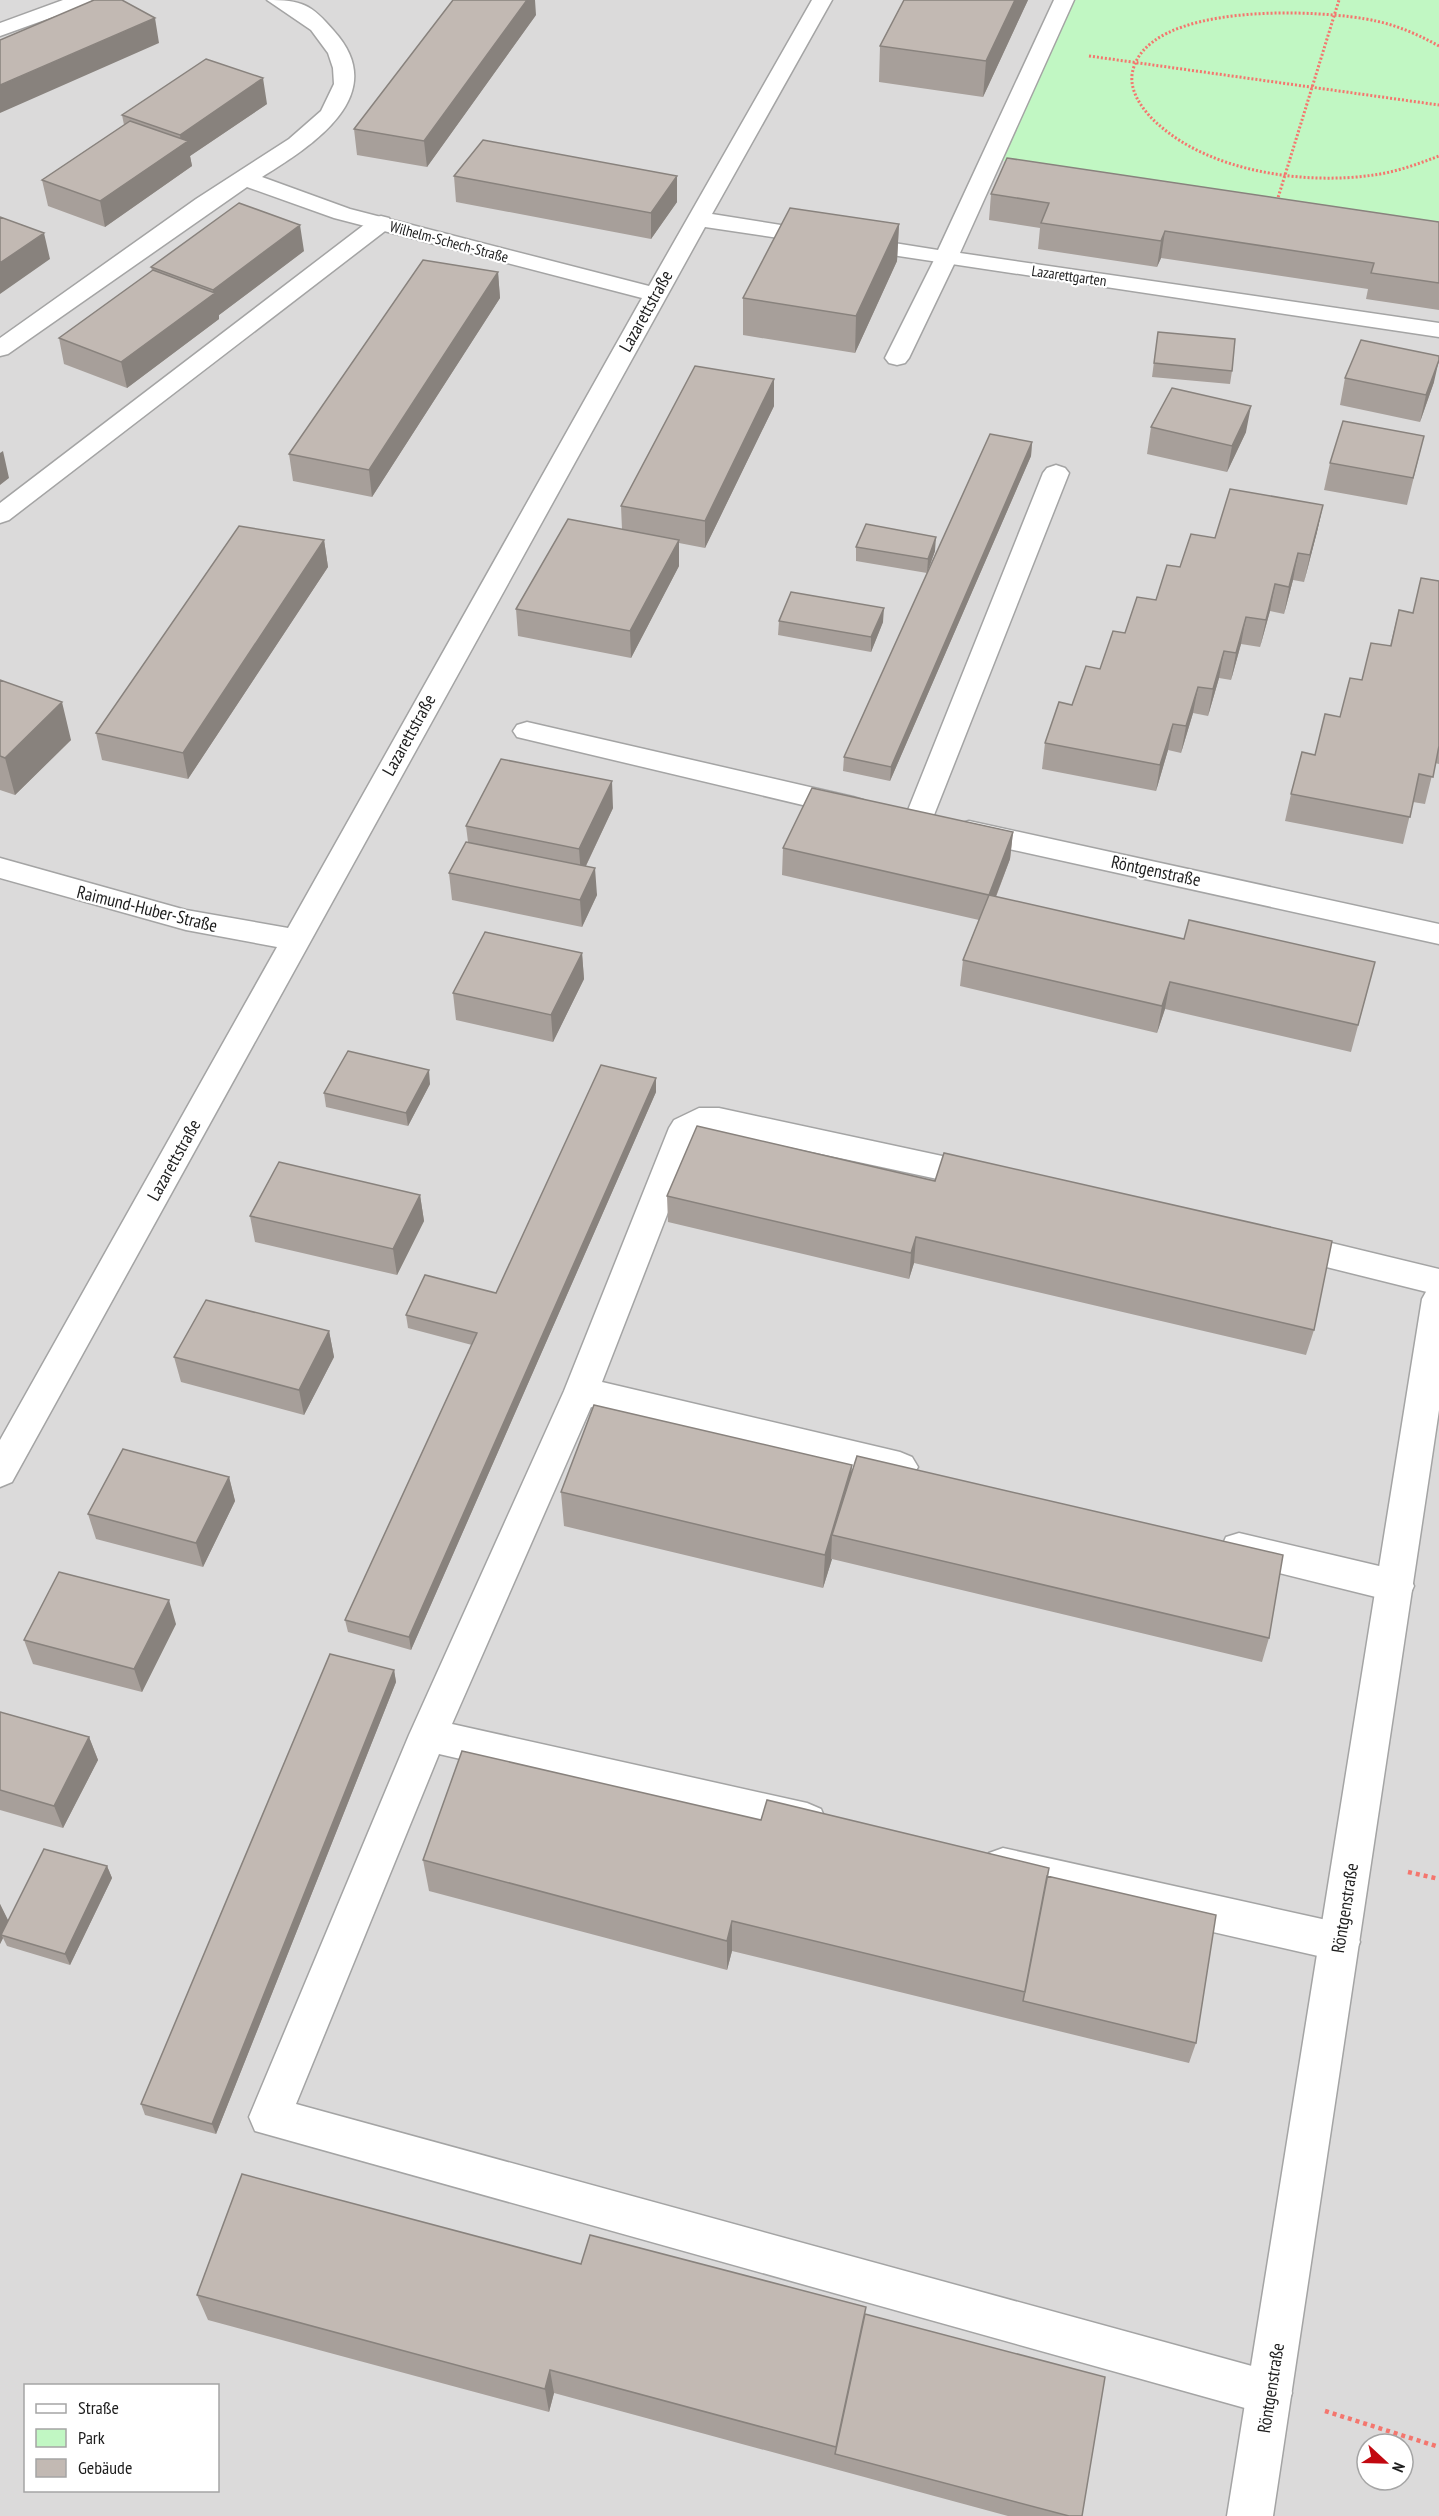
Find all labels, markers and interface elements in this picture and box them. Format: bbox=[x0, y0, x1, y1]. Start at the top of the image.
street label: Wilhelm-Schech-Straße bbox=[388, 217, 511, 267]
street label: Lazarettgarten bbox=[1030, 261, 1108, 290]
street label: Lazarettstraße bbox=[614, 266, 677, 356]
street label: Lazarettstraße bbox=[377, 690, 440, 780]
street label: Röntgenstraße bbox=[1109, 850, 1203, 891]
street label: Raimund-Huber-Straße bbox=[74, 880, 220, 937]
street label: Lazarettstraße bbox=[142, 1115, 205, 1205]
street label: Röntgenstraße bbox=[1326, 1861, 1363, 1955]
street label: Röntgenstraße bbox=[1252, 2341, 1289, 2435]
legend bbox=[24, 2384, 219, 2492]
text: Straße bbox=[78, 2396, 119, 2419]
text: Park bbox=[78, 2426, 105, 2449]
north arrow bbox=[1355, 2432, 1415, 2492]
text: Gebäude bbox=[78, 2456, 132, 2479]
text: N bbox=[1388, 2460, 1410, 2475]

